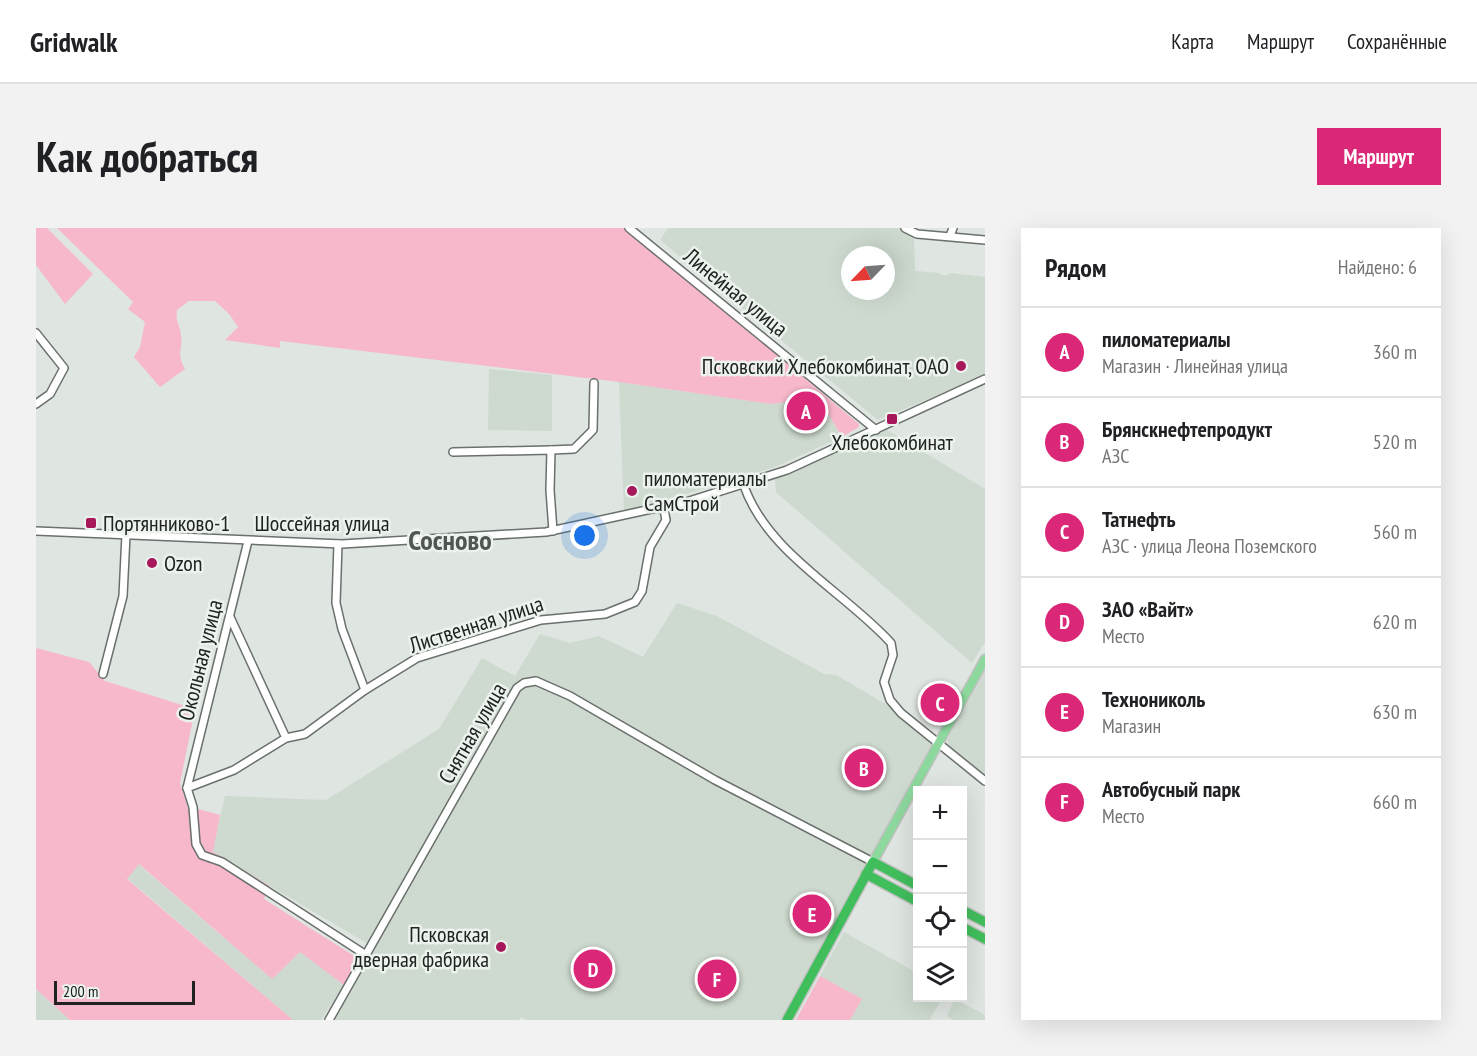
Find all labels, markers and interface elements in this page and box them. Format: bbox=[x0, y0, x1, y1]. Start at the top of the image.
text: Gridwalk bbox=[30, 23, 118, 60]
text: Карта bbox=[1171, 28, 1214, 55]
text: Маршрут bbox=[1247, 28, 1314, 55]
text: Сохранённые bbox=[1347, 28, 1447, 55]
button: Маршрут bbox=[1317, 128, 1441, 185]
text: Как добраться bbox=[36, 129, 258, 184]
street label: Линейная улица bbox=[678, 241, 794, 342]
north arrow bbox=[841, 246, 895, 300]
text: Рядом bbox=[1045, 251, 1106, 284]
text: Найдено: 6 bbox=[1338, 254, 1417, 280]
text: пиломатериалы bbox=[1102, 325, 1230, 353]
text: A bbox=[1059, 339, 1070, 365]
text: 360 m bbox=[1373, 339, 1417, 365]
place label: Псковский Хлебокомбинат, ОАО bbox=[702, 352, 949, 380]
text: Магазин · Линейная улица bbox=[1102, 353, 1288, 379]
marker: Псковский Хлебокомбинат, ОАО bbox=[954, 359, 968, 373]
pin: A bbox=[786, 388, 826, 434]
marker: Хлебокомбинат bbox=[885, 412, 899, 426]
text: Брянскнефтепродукт bbox=[1102, 415, 1272, 443]
place label: Хлебокомбинат bbox=[831, 428, 954, 456]
text: B bbox=[1060, 429, 1069, 455]
text: 520 m bbox=[1373, 429, 1417, 455]
text: АЗС bbox=[1102, 443, 1129, 469]
place label: пиломатериалы СамСтрой bbox=[644, 464, 767, 517]
marker: пиломатериалы СамСтрой bbox=[625, 484, 639, 498]
text: Татнефть bbox=[1102, 505, 1175, 533]
place label: Портянниково-1 bbox=[103, 509, 230, 537]
street label: Шоссейная улица bbox=[254, 509, 390, 537]
marker: Портянниково-1 bbox=[84, 516, 98, 530]
text: C bbox=[1060, 519, 1069, 545]
text: 560 m bbox=[1373, 519, 1417, 545]
district label: Сосново bbox=[408, 521, 492, 558]
your location bbox=[570, 521, 599, 550]
text: АЗС · улица Леона Поземского bbox=[1102, 533, 1317, 559]
place label: Ozon bbox=[164, 549, 203, 577]
marker: Ozon bbox=[145, 556, 159, 570]
street label: Лиственная улица bbox=[404, 589, 547, 659]
text: ЗАО «Вайт» bbox=[1102, 595, 1194, 623]
street label: Окольная улица bbox=[171, 597, 229, 723]
text: D bbox=[1059, 609, 1070, 635]
text: 620 m bbox=[1373, 609, 1417, 635]
text: Место bbox=[1102, 623, 1145, 649]
street label: Снятная улица bbox=[432, 678, 512, 788]
pin: C bbox=[920, 680, 960, 726]
text: Технониколь bbox=[1102, 685, 1205, 713]
text: E bbox=[1060, 699, 1069, 725]
text: 630 m bbox=[1373, 699, 1417, 725]
text: Магазин bbox=[1102, 713, 1161, 739]
pin: B bbox=[844, 746, 884, 790]
text: Автобусный парк bbox=[1102, 775, 1240, 803]
map controls bbox=[913, 786, 967, 1002]
button: + bbox=[913, 786, 967, 840]
text: F bbox=[1060, 789, 1069, 815]
text: 660 m bbox=[1373, 789, 1417, 815]
text: Место bbox=[1102, 803, 1145, 829]
button: − bbox=[913, 840, 967, 894]
pin: E bbox=[792, 892, 832, 936]
button: locate bbox=[913, 894, 967, 948]
place label: Псковская дверная фабрика bbox=[353, 920, 489, 973]
marker: Псковская дверная фабрика bbox=[494, 940, 508, 954]
pin: D bbox=[574, 946, 612, 992]
button: layers bbox=[913, 948, 967, 1002]
pin: F bbox=[698, 956, 736, 1002]
scale bar bbox=[54, 978, 195, 1006]
text: 200 m bbox=[63, 981, 98, 1001]

